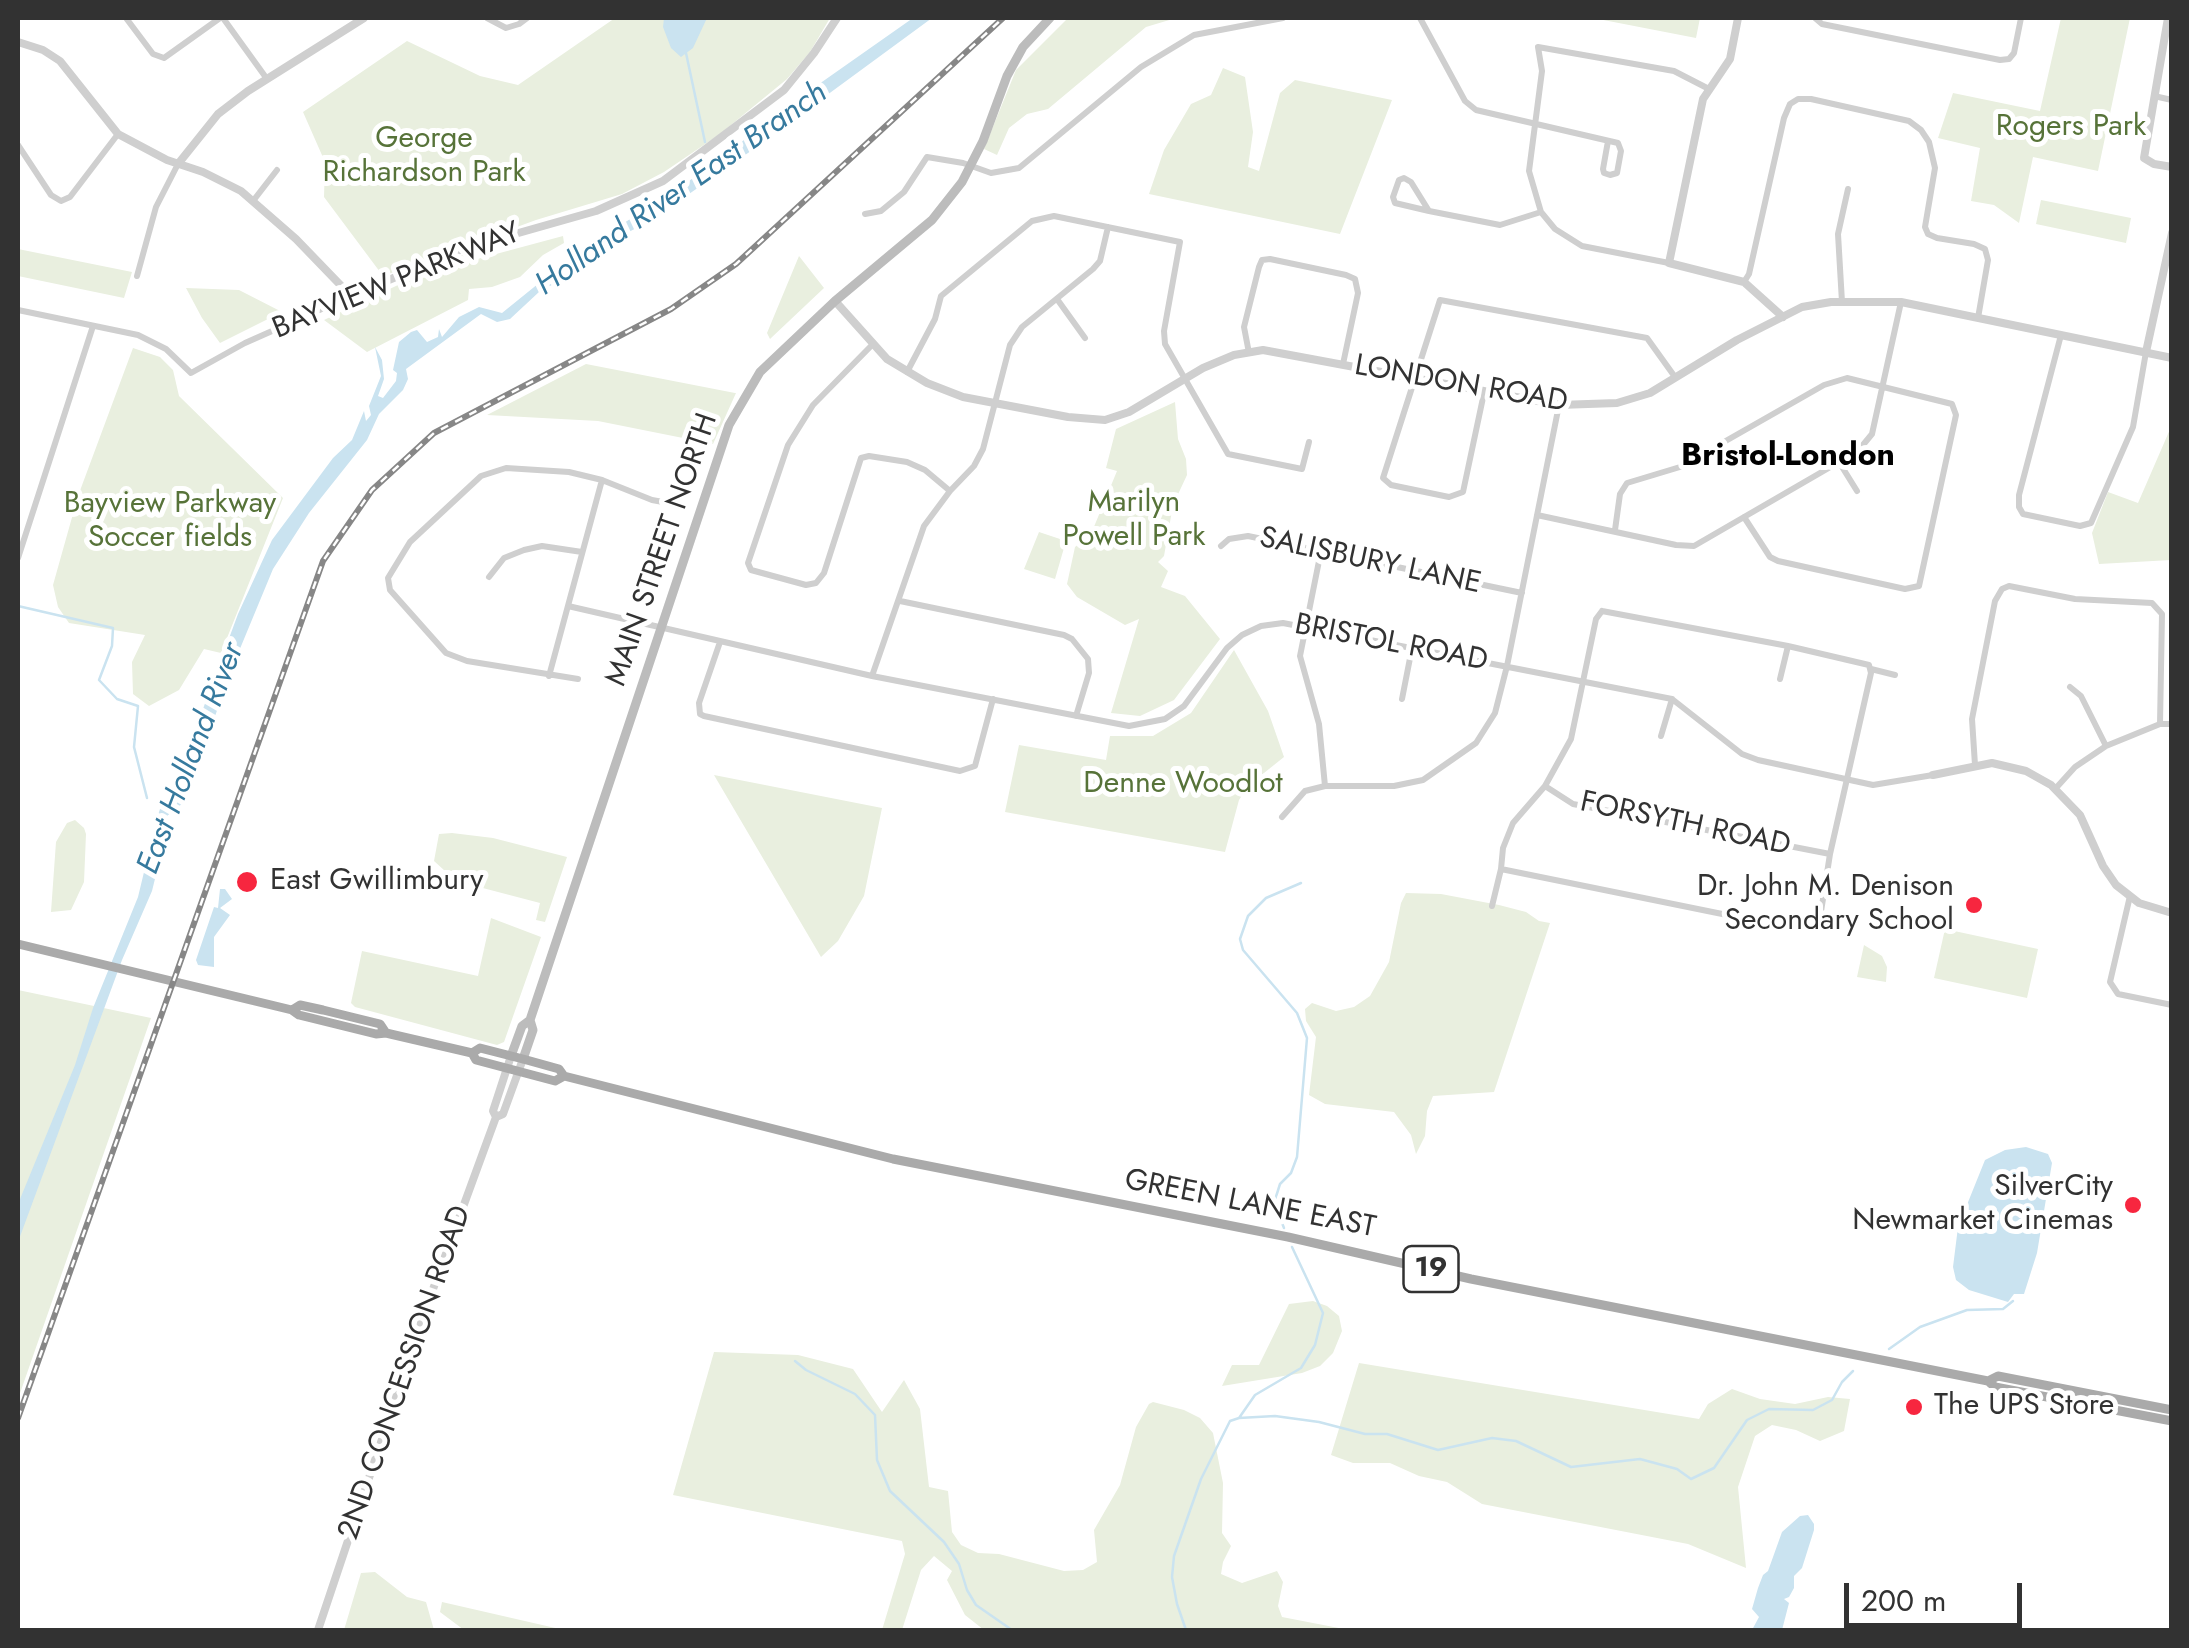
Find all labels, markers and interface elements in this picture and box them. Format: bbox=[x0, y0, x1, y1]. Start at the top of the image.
water label: Holland River East Branch bbox=[529, 75, 835, 305]
park label: Rogers Park bbox=[1996, 110, 2146, 146]
park label: George Richardson Park bbox=[322, 122, 526, 192]
street label: BAYVIEW PARKWAY bbox=[268, 216, 526, 348]
street label: LONDON ROAD bbox=[1352, 349, 1570, 421]
street label: MAIN STREET NORTH bbox=[599, 409, 727, 691]
district label: Bristol-London bbox=[1681, 438, 1895, 476]
park label: Marilyn Powell Park bbox=[1062, 486, 1206, 556]
park label: Bayview Parkway Soccer fields bbox=[64, 487, 276, 558]
street label: SALISBURY LANE bbox=[1256, 521, 1484, 603]
street label: BRISTOL ROAD bbox=[1291, 608, 1491, 680]
water label: East Holland River bbox=[130, 638, 254, 880]
park label: Denne Woodlot bbox=[1083, 767, 1283, 803]
street label: FORSYTH ROAD bbox=[1577, 785, 1793, 865]
place label: East Gwillimbury bbox=[270, 864, 483, 900]
marker: East Gwillimbury bbox=[234, 869, 260, 895]
place label: Dr. John M. Denison Secondary School bbox=[1697, 870, 1954, 940]
marker: Dr. John M. Denison Secondary School bbox=[1963, 894, 1985, 916]
street label: GREEN LANE EAST bbox=[1121, 1163, 1379, 1247]
place label: SilverCity Newmarket Cinemas bbox=[1852, 1170, 2113, 1240]
marker: SilverCity Newmarket Cinemas bbox=[2122, 1194, 2144, 1216]
street label: 2ND CONCESSION ROAD bbox=[332, 1202, 480, 1544]
road number: 19 bbox=[1404, 1246, 1458, 1292]
place label: The UPS Store bbox=[1934, 1389, 2114, 1425]
marker: The UPS Store bbox=[1903, 1396, 1925, 1418]
scale bar bbox=[1849, 1563, 2026, 1625]
text: 200 m bbox=[1861, 1579, 1946, 1622]

